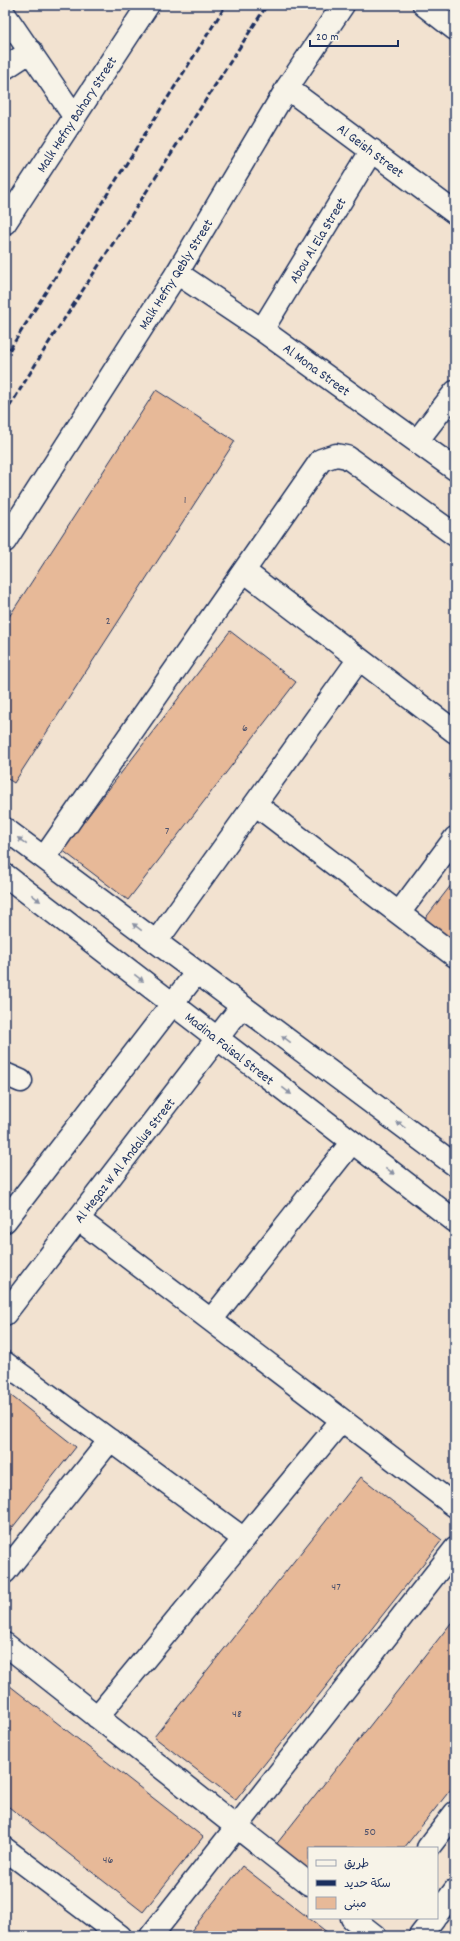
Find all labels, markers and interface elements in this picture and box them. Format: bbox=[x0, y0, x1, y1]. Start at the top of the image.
scale bar bbox=[310, 22, 398, 48]
text: 20 m bbox=[316, 29, 339, 46]
street label: Malk Hefny Bahary Street bbox=[33, 53, 123, 177]
street label: Al Geish Street bbox=[332, 120, 408, 184]
street label: Abou Al Ela Street bbox=[285, 194, 352, 288]
street label: Malk Hefny Qebly Street bbox=[134, 216, 219, 334]
street label: Al Mona Street bbox=[278, 339, 354, 402]
house number: 1 bbox=[184, 492, 186, 509]
house number: 2 bbox=[105, 613, 111, 630]
house number: 6 bbox=[242, 720, 248, 737]
house number: 7 bbox=[165, 823, 170, 840]
one-way arrow bbox=[16, 837, 27, 846]
one-way arrow bbox=[31, 894, 42, 903]
one-way arrow bbox=[132, 924, 142, 932]
one-way arrow bbox=[134, 973, 145, 982]
street label: Madina Faisal Street bbox=[180, 1008, 278, 1091]
one-way arrow bbox=[281, 1035, 291, 1043]
one-way arrow bbox=[281, 1087, 292, 1096]
street label: Al Hegaz W Al Andalus Street bbox=[70, 1094, 181, 1228]
one-way arrow bbox=[396, 1121, 407, 1129]
one-way arrow bbox=[384, 1166, 395, 1175]
house number: 47 bbox=[331, 1579, 341, 1596]
house number: 48 bbox=[232, 1706, 242, 1723]
house number: 50 bbox=[364, 1824, 376, 1841]
legend bbox=[308, 1847, 438, 1919]
house number: 46 bbox=[103, 1852, 114, 1869]
text: طريق bbox=[344, 1856, 369, 1873]
text: سكة حديد bbox=[344, 1876, 391, 1893]
text: مبنى bbox=[344, 1896, 367, 1913]

